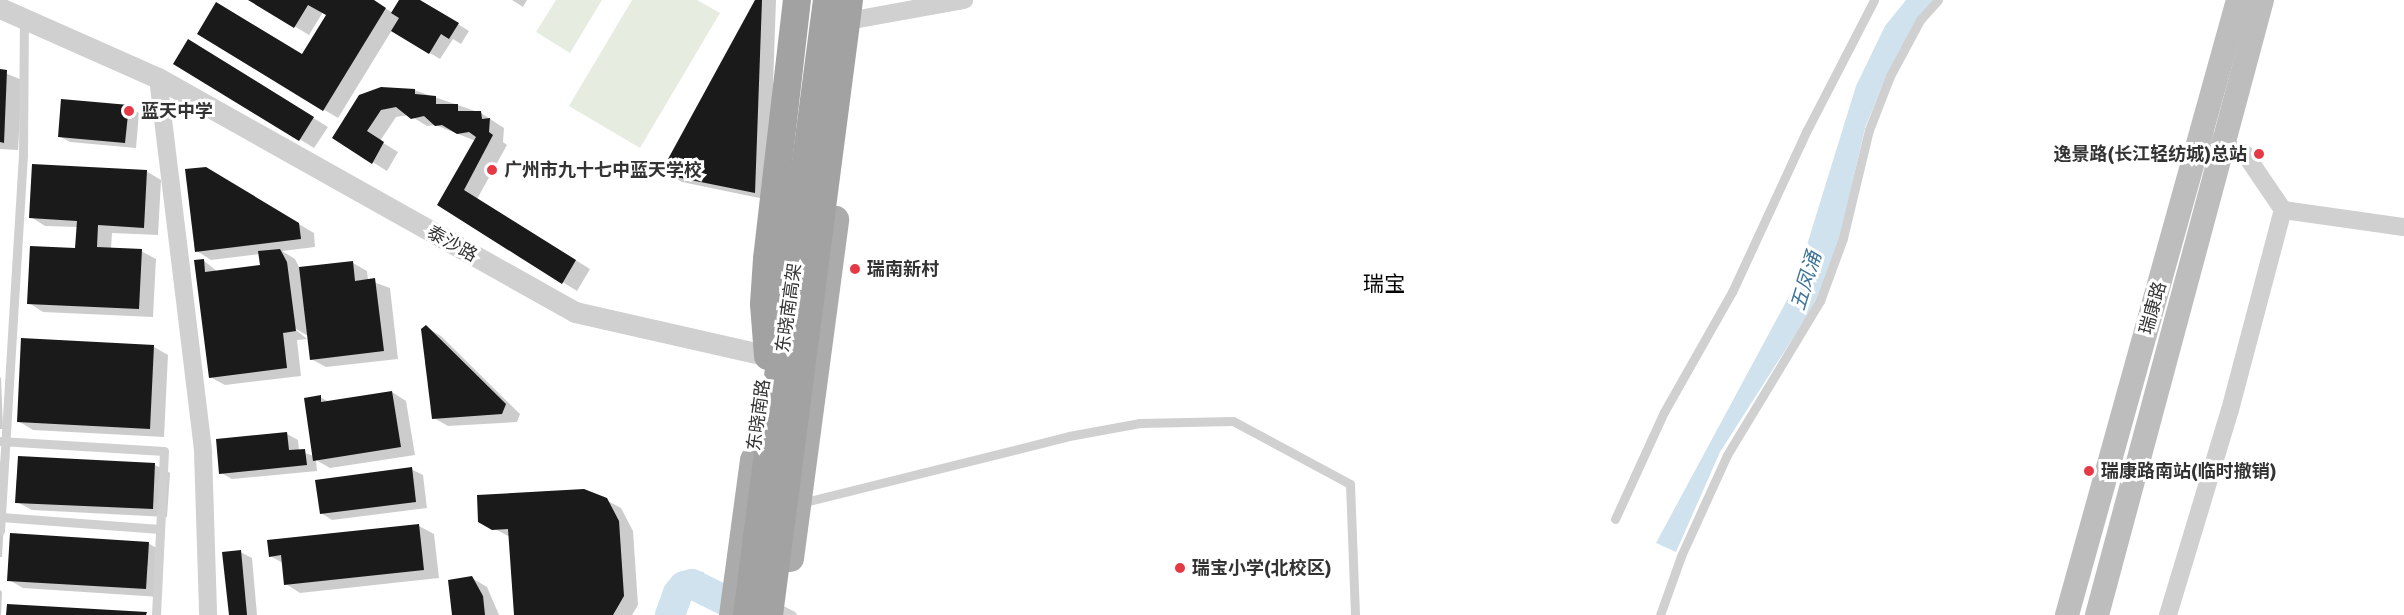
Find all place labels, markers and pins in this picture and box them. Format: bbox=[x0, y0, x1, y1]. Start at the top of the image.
place label: 蓝天中学 bbox=[141, 100, 213, 122]
marker: 蓝天中学 bbox=[122, 104, 136, 118]
place label: 逸景路(长江轻纺城)总站 bbox=[2054, 143, 2247, 165]
marker: 逸景路(长江轻纺城)总站 bbox=[2252, 147, 2266, 161]
place label: 广州市九十七中蓝天学校 bbox=[504, 159, 702, 181]
marker: 广州市九十七中蓝天学校 bbox=[485, 163, 499, 177]
place label: 瑞南新村 bbox=[867, 258, 939, 280]
marker: 瑞南新村 bbox=[848, 262, 862, 276]
place label: 瑞康路南站(临时撤销) bbox=[2101, 460, 2276, 482]
marker: 瑞康路南站(临时撤销) bbox=[2082, 464, 2096, 478]
place label: 瑞宝小学(北校区) bbox=[1192, 557, 1331, 579]
marker: 瑞宝小学(北校区) bbox=[1173, 561, 1187, 575]

